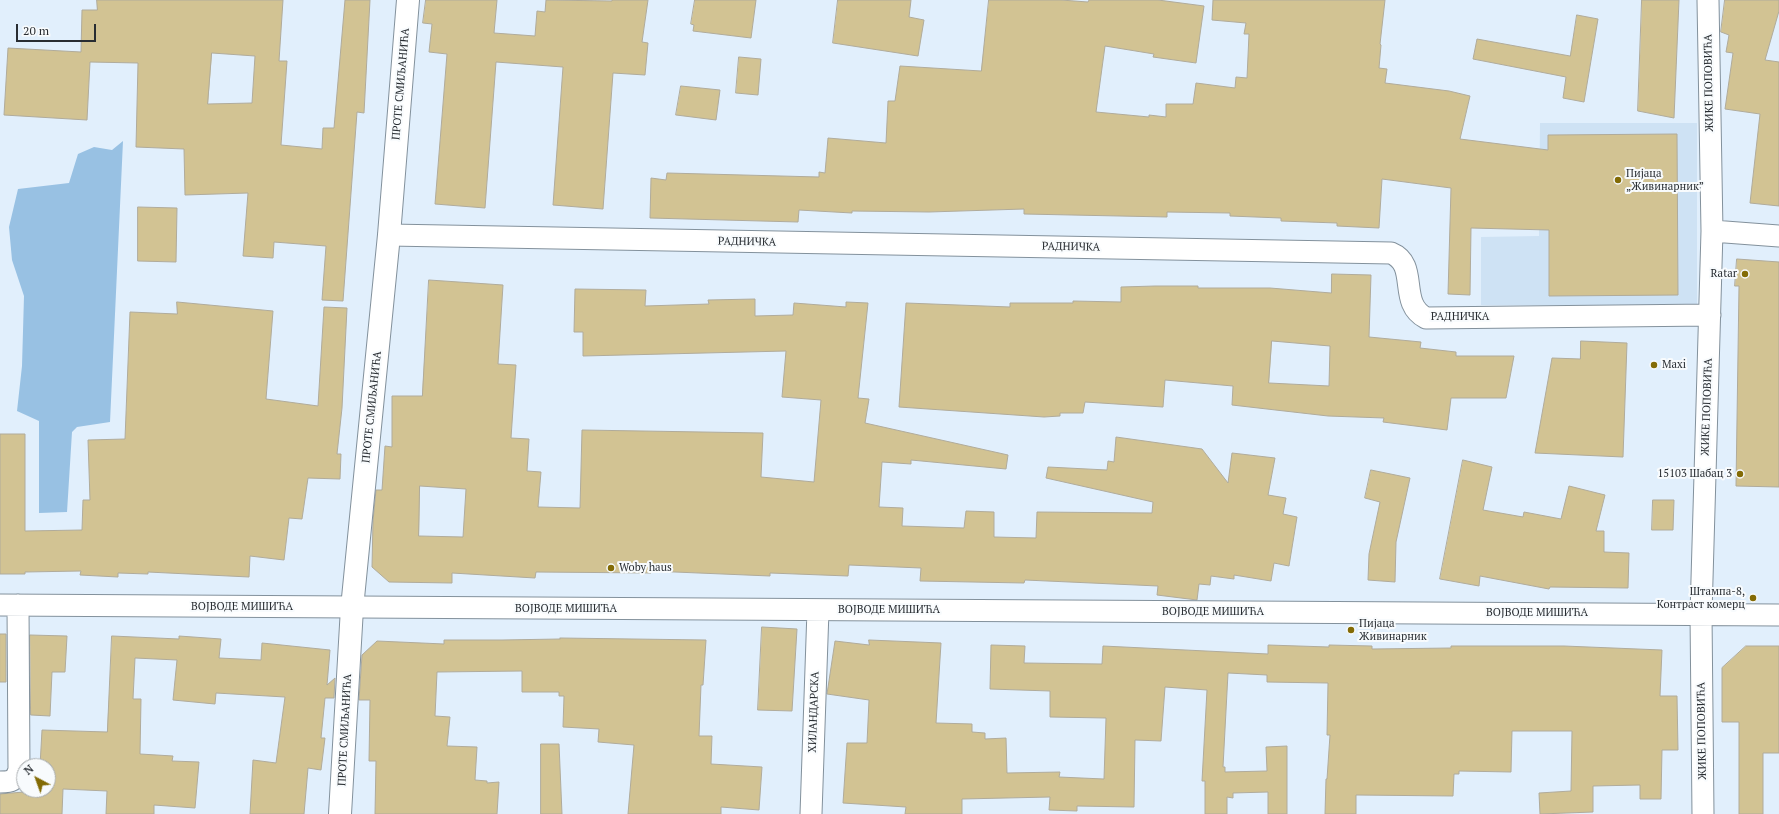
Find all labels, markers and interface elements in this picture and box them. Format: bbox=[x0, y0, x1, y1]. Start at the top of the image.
scale bar bbox=[18, 16, 98, 42]
text: 20 m bbox=[23, 23, 49, 38]
street label: ПРОТЕ СМИЉАНИЋА bbox=[390, 27, 412, 141]
street label: ЖИКЕ ПОПОВИЋА bbox=[1702, 34, 1716, 132]
place label: Пијаца „Живинарник” bbox=[1626, 167, 1704, 193]
marker: Пијаца „Живинарник” bbox=[1613, 175, 1623, 185]
street label: РАДНИЧКА bbox=[718, 235, 776, 249]
street label: РАДНИЧКА bbox=[1042, 240, 1100, 254]
place label: Ratar bbox=[1711, 267, 1737, 281]
marker: Ratar bbox=[1740, 269, 1750, 279]
street label: РАДНИЧКА bbox=[1431, 310, 1489, 324]
street label: ПРОТЕ СМИЉАНИЋА bbox=[360, 350, 384, 464]
place label: Maxi bbox=[1662, 358, 1686, 372]
street label: ЖИКЕ ПОПОВИЋА bbox=[1699, 358, 1715, 456]
marker: Maxi bbox=[1649, 360, 1659, 370]
place label: 15103 Шабац 3 bbox=[1657, 467, 1732, 481]
marker: 15103 Шабац 3 bbox=[1735, 469, 1745, 479]
place label: Woby haus bbox=[619, 561, 672, 575]
marker: Woby haus bbox=[606, 563, 616, 573]
place label: Штампа-8, Контраст комерц bbox=[1657, 585, 1745, 611]
marker: Штампа-8, Контраст комерц bbox=[1748, 593, 1758, 603]
street label: ВОЈВОДЕ МИШИЋА bbox=[191, 600, 293, 614]
street label: ВОЈВОДЕ МИШИЋА bbox=[515, 602, 617, 616]
street label: ВОЈВОДЕ МИШИЋА bbox=[838, 603, 940, 617]
street label: ВОЈВОДЕ МИШИЋА bbox=[1162, 605, 1264, 619]
street label: ВОЈВОДЕ МИШИЋА bbox=[1486, 606, 1588, 620]
place label: Пијаца Живинарник bbox=[1359, 617, 1427, 643]
marker: Пијаца Живинарник bbox=[1346, 625, 1356, 635]
street label: ХИЛАНДАРСКА bbox=[806, 671, 822, 753]
street label: ПРОТЕ СМИЉАНИЋА bbox=[335, 674, 355, 786]
street label: ЖИКЕ ПОПОВИЋА bbox=[1695, 682, 1709, 780]
north arrow bbox=[16, 758, 56, 798]
text: N bbox=[21, 762, 37, 778]

